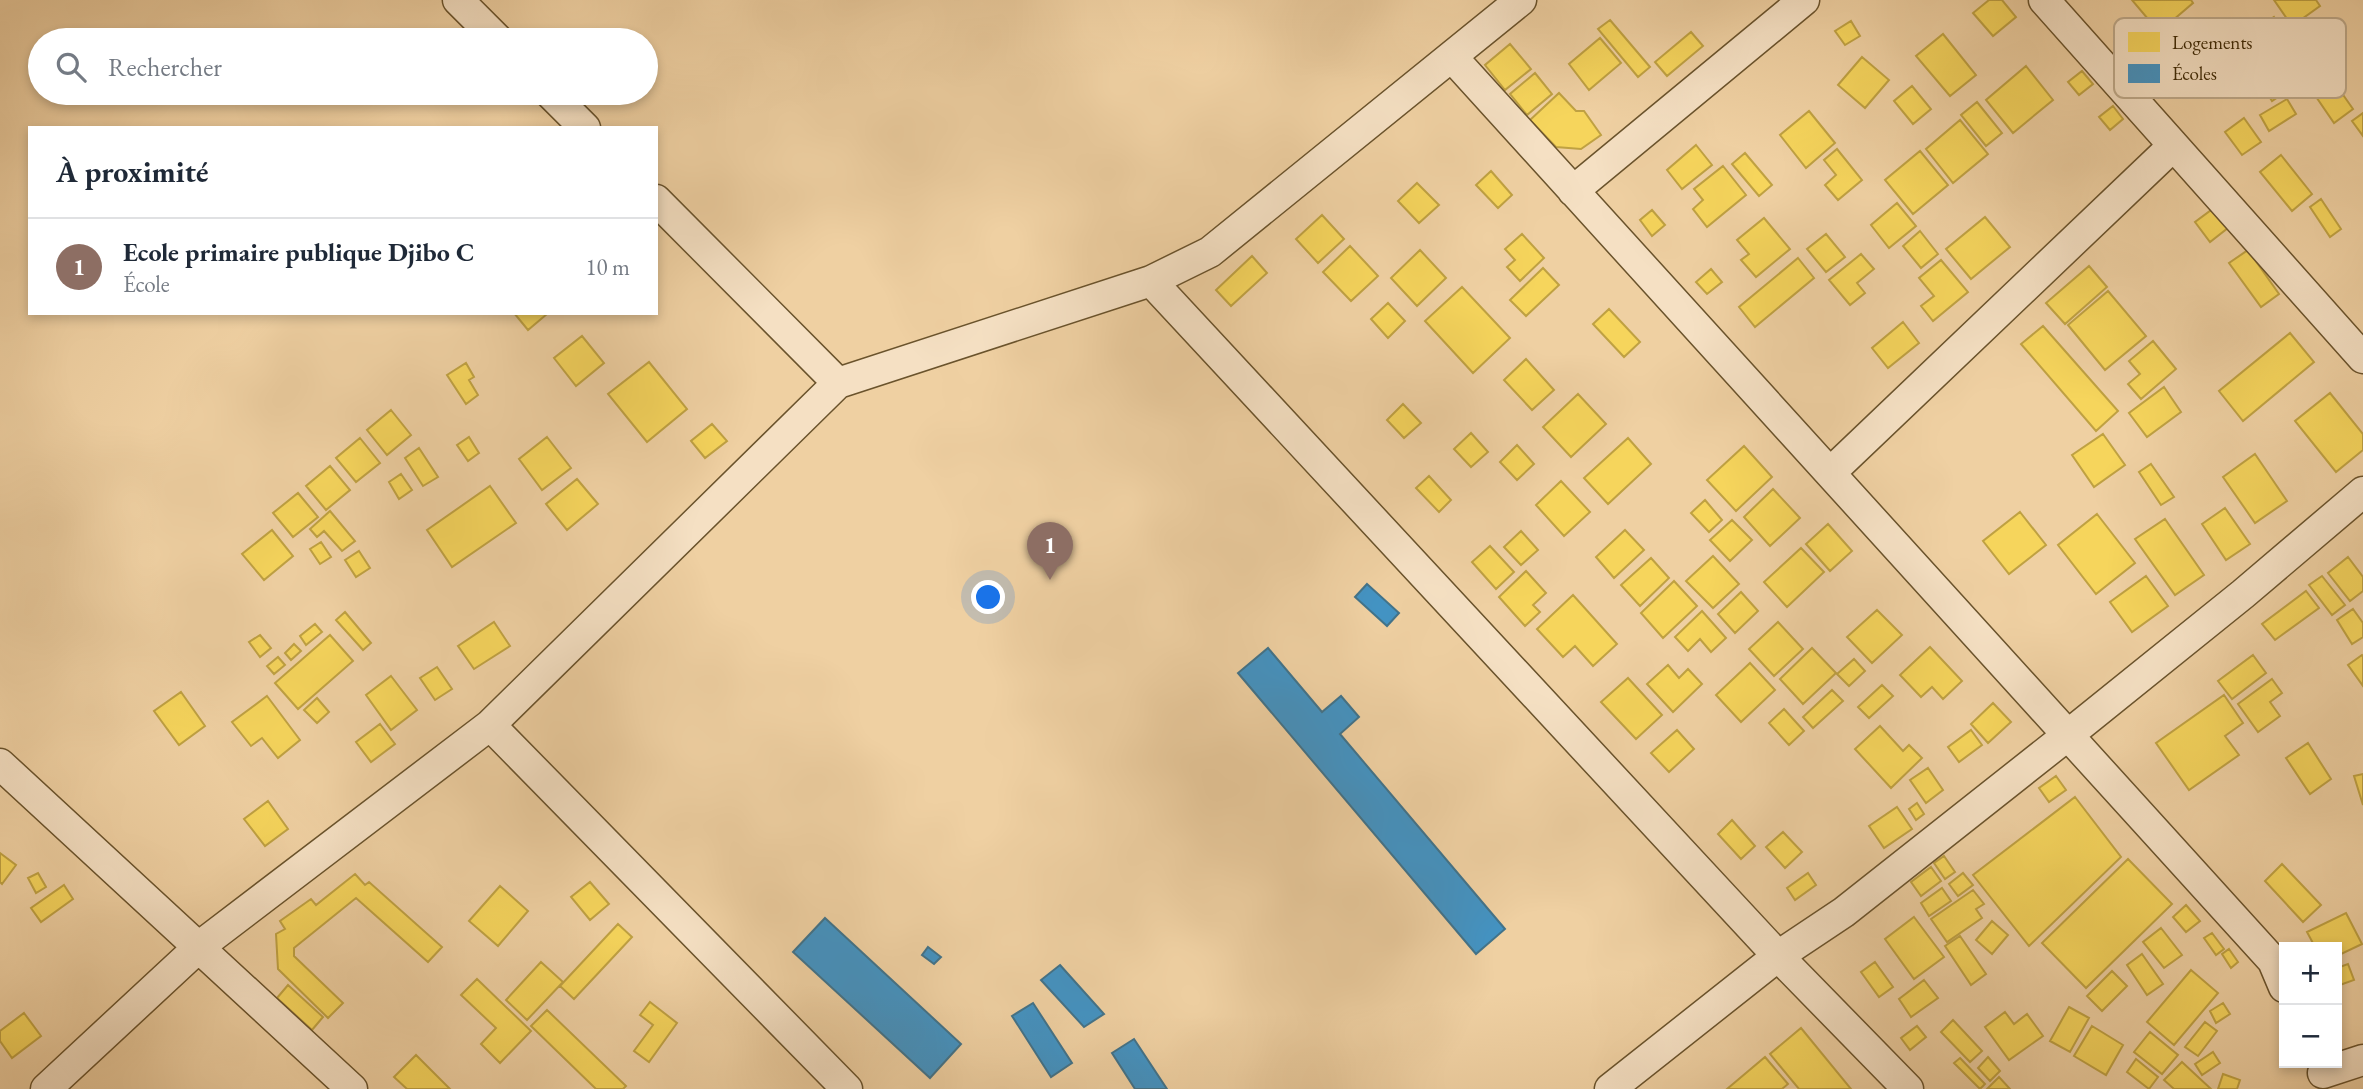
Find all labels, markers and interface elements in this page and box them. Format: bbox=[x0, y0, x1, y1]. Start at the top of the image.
legend bbox=[2114, 18, 2346, 98]
search box bbox=[28, 28, 658, 105]
text: Logements bbox=[2172, 30, 2253, 55]
icon: search bbox=[52, 48, 90, 86]
text: Rechercher bbox=[108, 50, 222, 84]
text: Écoles bbox=[2172, 61, 2217, 86]
text: À proximité bbox=[56, 152, 208, 191]
text: Ecole primaire publique Djibo C bbox=[123, 235, 474, 269]
text: 1 bbox=[73, 252, 85, 282]
text: 10 m bbox=[585, 252, 630, 282]
text: École bbox=[123, 269, 170, 299]
pin: 1 bbox=[1027, 522, 1073, 580]
your location bbox=[971, 580, 1005, 614]
map controls bbox=[2279, 942, 2342, 1068]
button: + bbox=[2279, 942, 2342, 1005]
button: − bbox=[2279, 1005, 2342, 1068]

